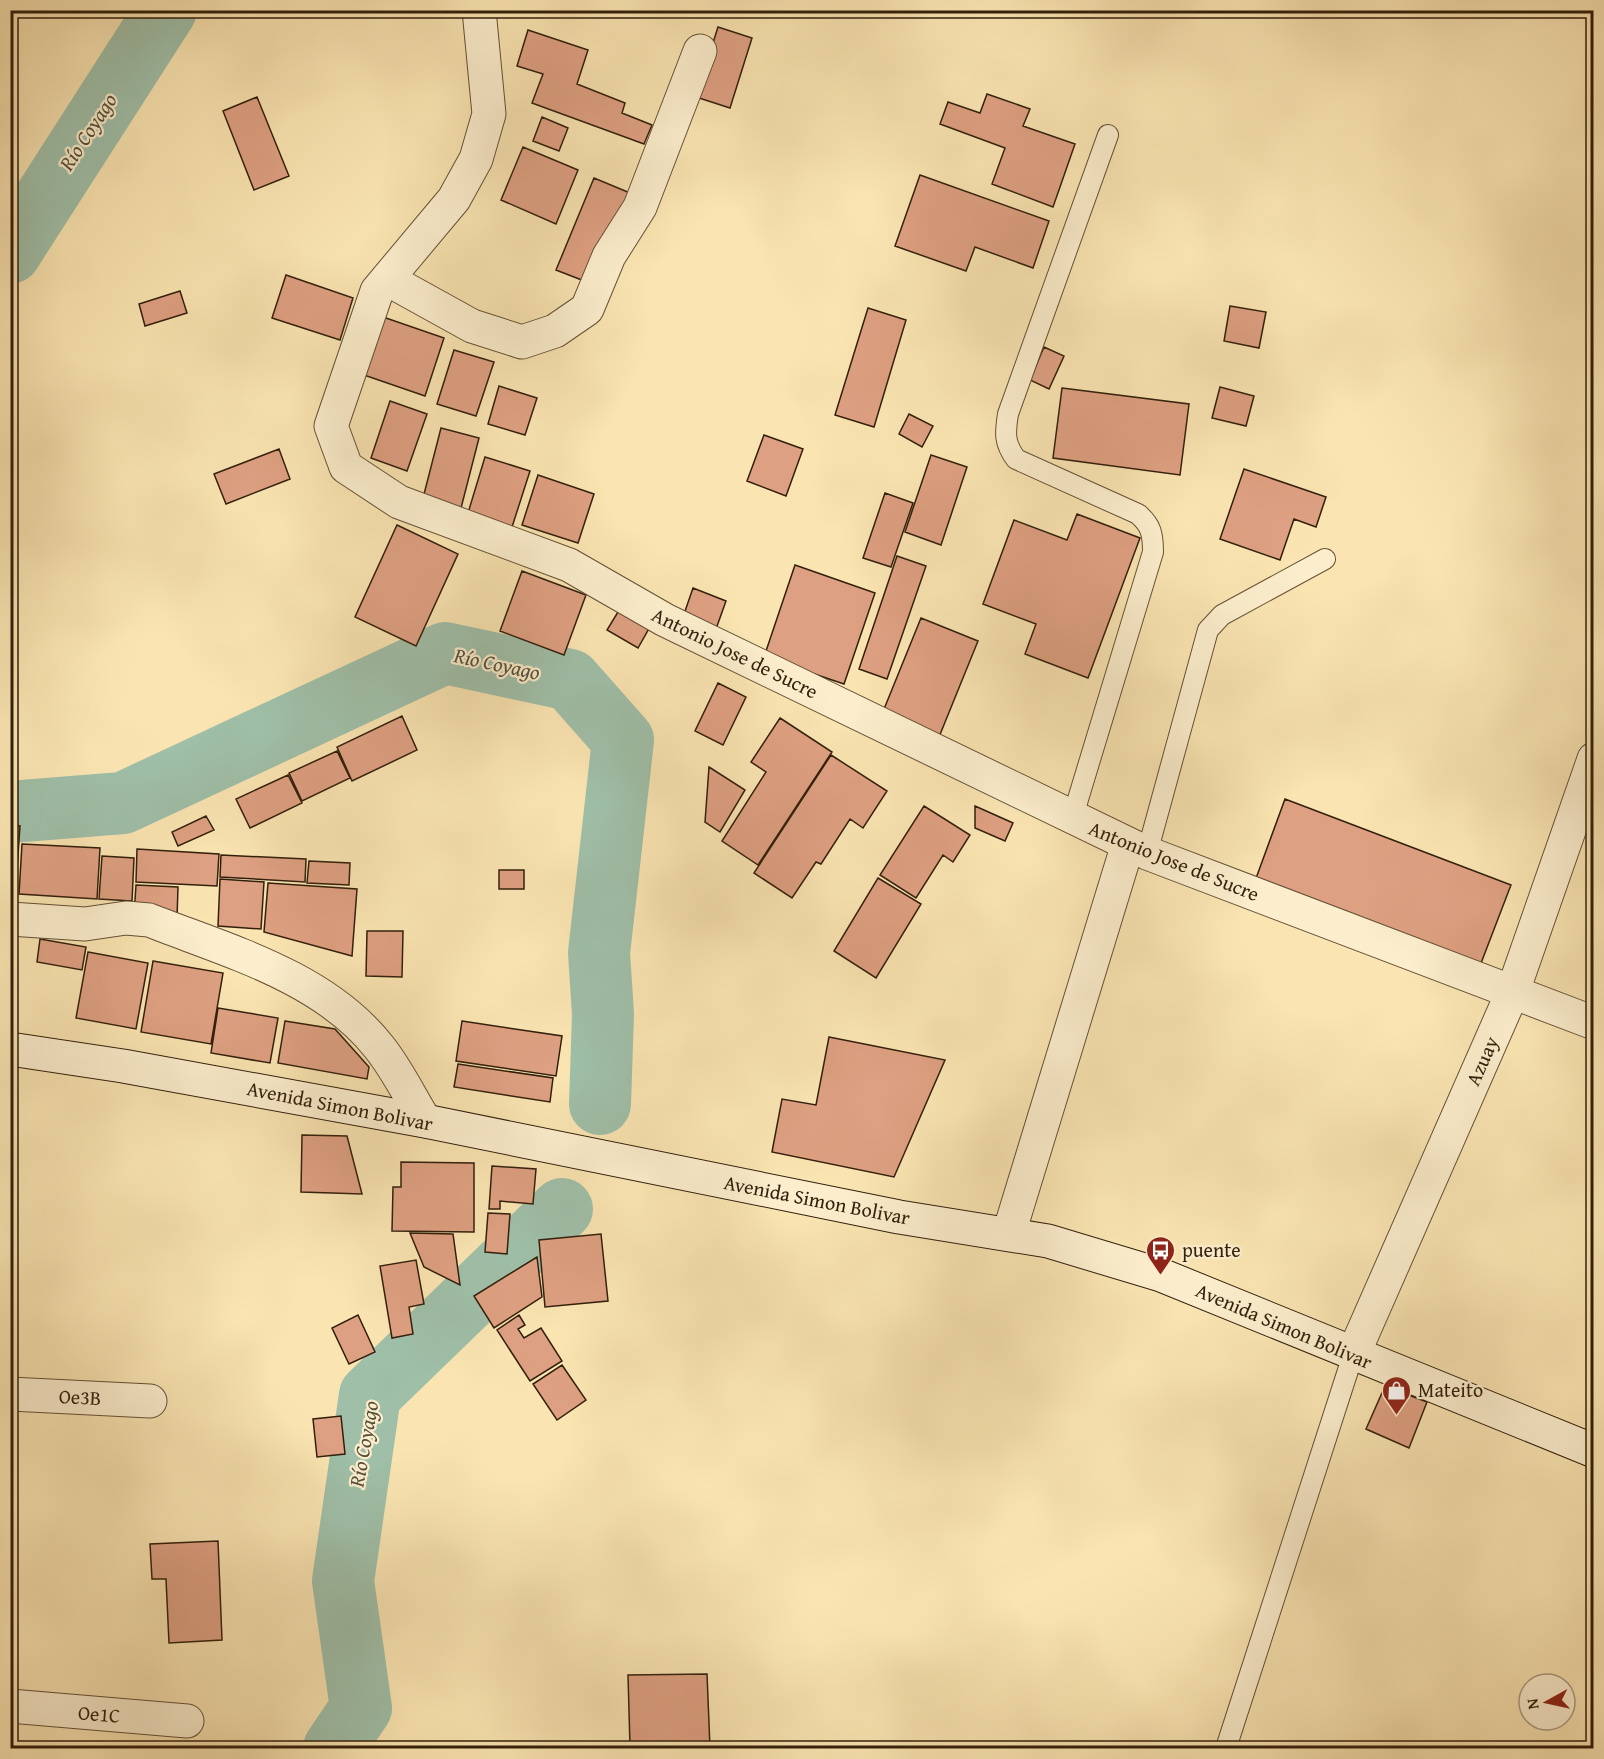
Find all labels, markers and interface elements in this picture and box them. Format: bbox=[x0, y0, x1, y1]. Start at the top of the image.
water label: Río Coyago bbox=[50, 87, 124, 177]
street label: Antonio Jose de Sucre bbox=[647, 600, 823, 705]
water label: Río Coyago bbox=[450, 639, 543, 688]
street label: Antonio Jose de Sucre bbox=[1085, 813, 1264, 908]
street label: Azuay bbox=[1458, 1032, 1505, 1090]
street label: Avenida Simon Bolivar bbox=[245, 1073, 436, 1138]
street label: Avenida Simon Bolivar bbox=[722, 1167, 913, 1232]
bus stop icon: puente bbox=[1145, 1234, 1177, 1276]
place label: puente bbox=[1182, 1235, 1241, 1264]
street label: Avenida Simon Bolivar bbox=[1192, 1275, 1377, 1376]
shop icon: Mateito bbox=[1381, 1374, 1413, 1416]
place label: Mateito bbox=[1418, 1375, 1483, 1404]
street label: Oe3B bbox=[58, 1381, 102, 1412]
water label: Río Coyago bbox=[341, 1398, 386, 1490]
north arrow bbox=[1517, 1672, 1577, 1732]
street label: Oe1C bbox=[77, 1697, 121, 1730]
text: N bbox=[1519, 1697, 1545, 1711]

